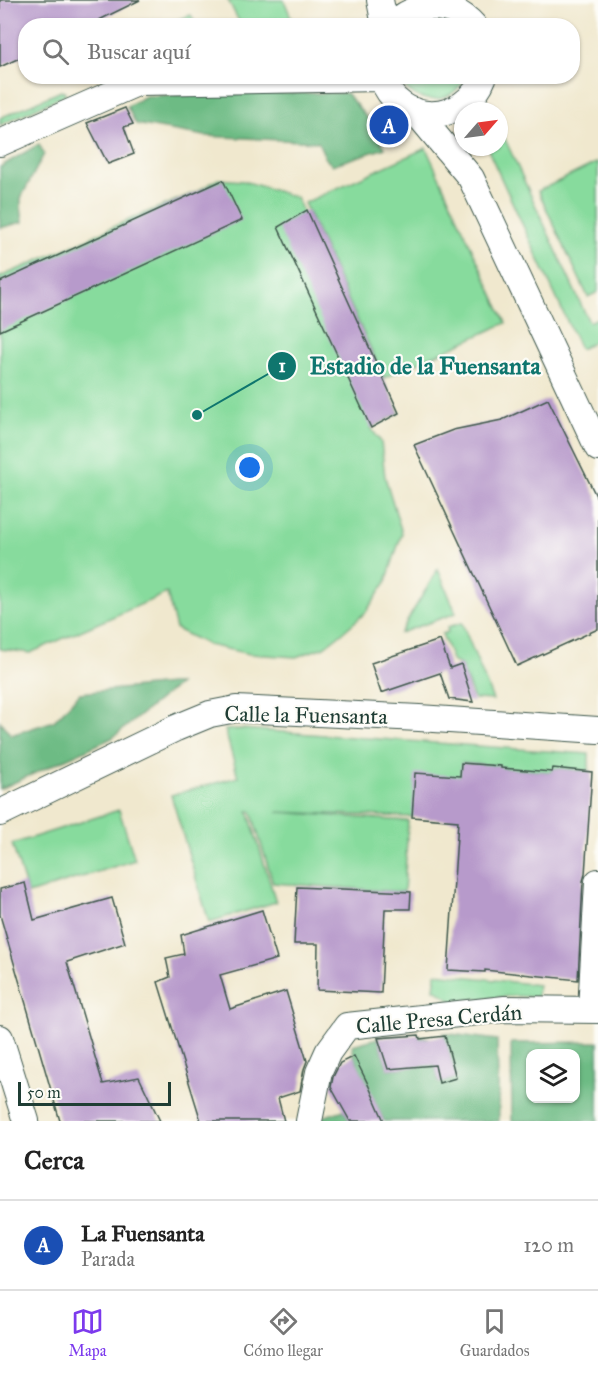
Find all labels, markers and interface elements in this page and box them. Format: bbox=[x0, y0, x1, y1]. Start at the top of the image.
search box bbox=[18, 18, 580, 84]
icon: search bbox=[39, 35, 72, 68]
text: Buscar aquí bbox=[87, 38, 190, 65]
pin: A bbox=[370, 102, 408, 148]
north arrow bbox=[454, 102, 508, 156]
callout: Estadio de la Fuensanta bbox=[267, 345, 552, 387]
text: Estadio de la Fuensanta bbox=[309, 351, 541, 381]
text: 1 bbox=[278, 355, 286, 377]
your location bbox=[235, 453, 264, 482]
street label: Calle la Fuensanta bbox=[224, 700, 388, 730]
street label: Calle Presa Cerdán bbox=[355, 998, 523, 1040]
map controls bbox=[526, 1049, 580, 1103]
button: layers bbox=[526, 1049, 580, 1103]
scale bar bbox=[18, 1079, 171, 1106]
text: 50 m bbox=[27, 1083, 61, 1102]
text: Cerca bbox=[24, 1144, 84, 1176]
text: La Fuensanta bbox=[81, 1220, 204, 1247]
text: A bbox=[37, 1233, 50, 1257]
text: 120 m bbox=[523, 1233, 574, 1257]
text: Parada bbox=[81, 1247, 135, 1271]
tab: Mapa bbox=[68, 1305, 106, 1360]
tab: Cómo llegar bbox=[243, 1305, 323, 1360]
tab: Guardados bbox=[460, 1305, 530, 1360]

